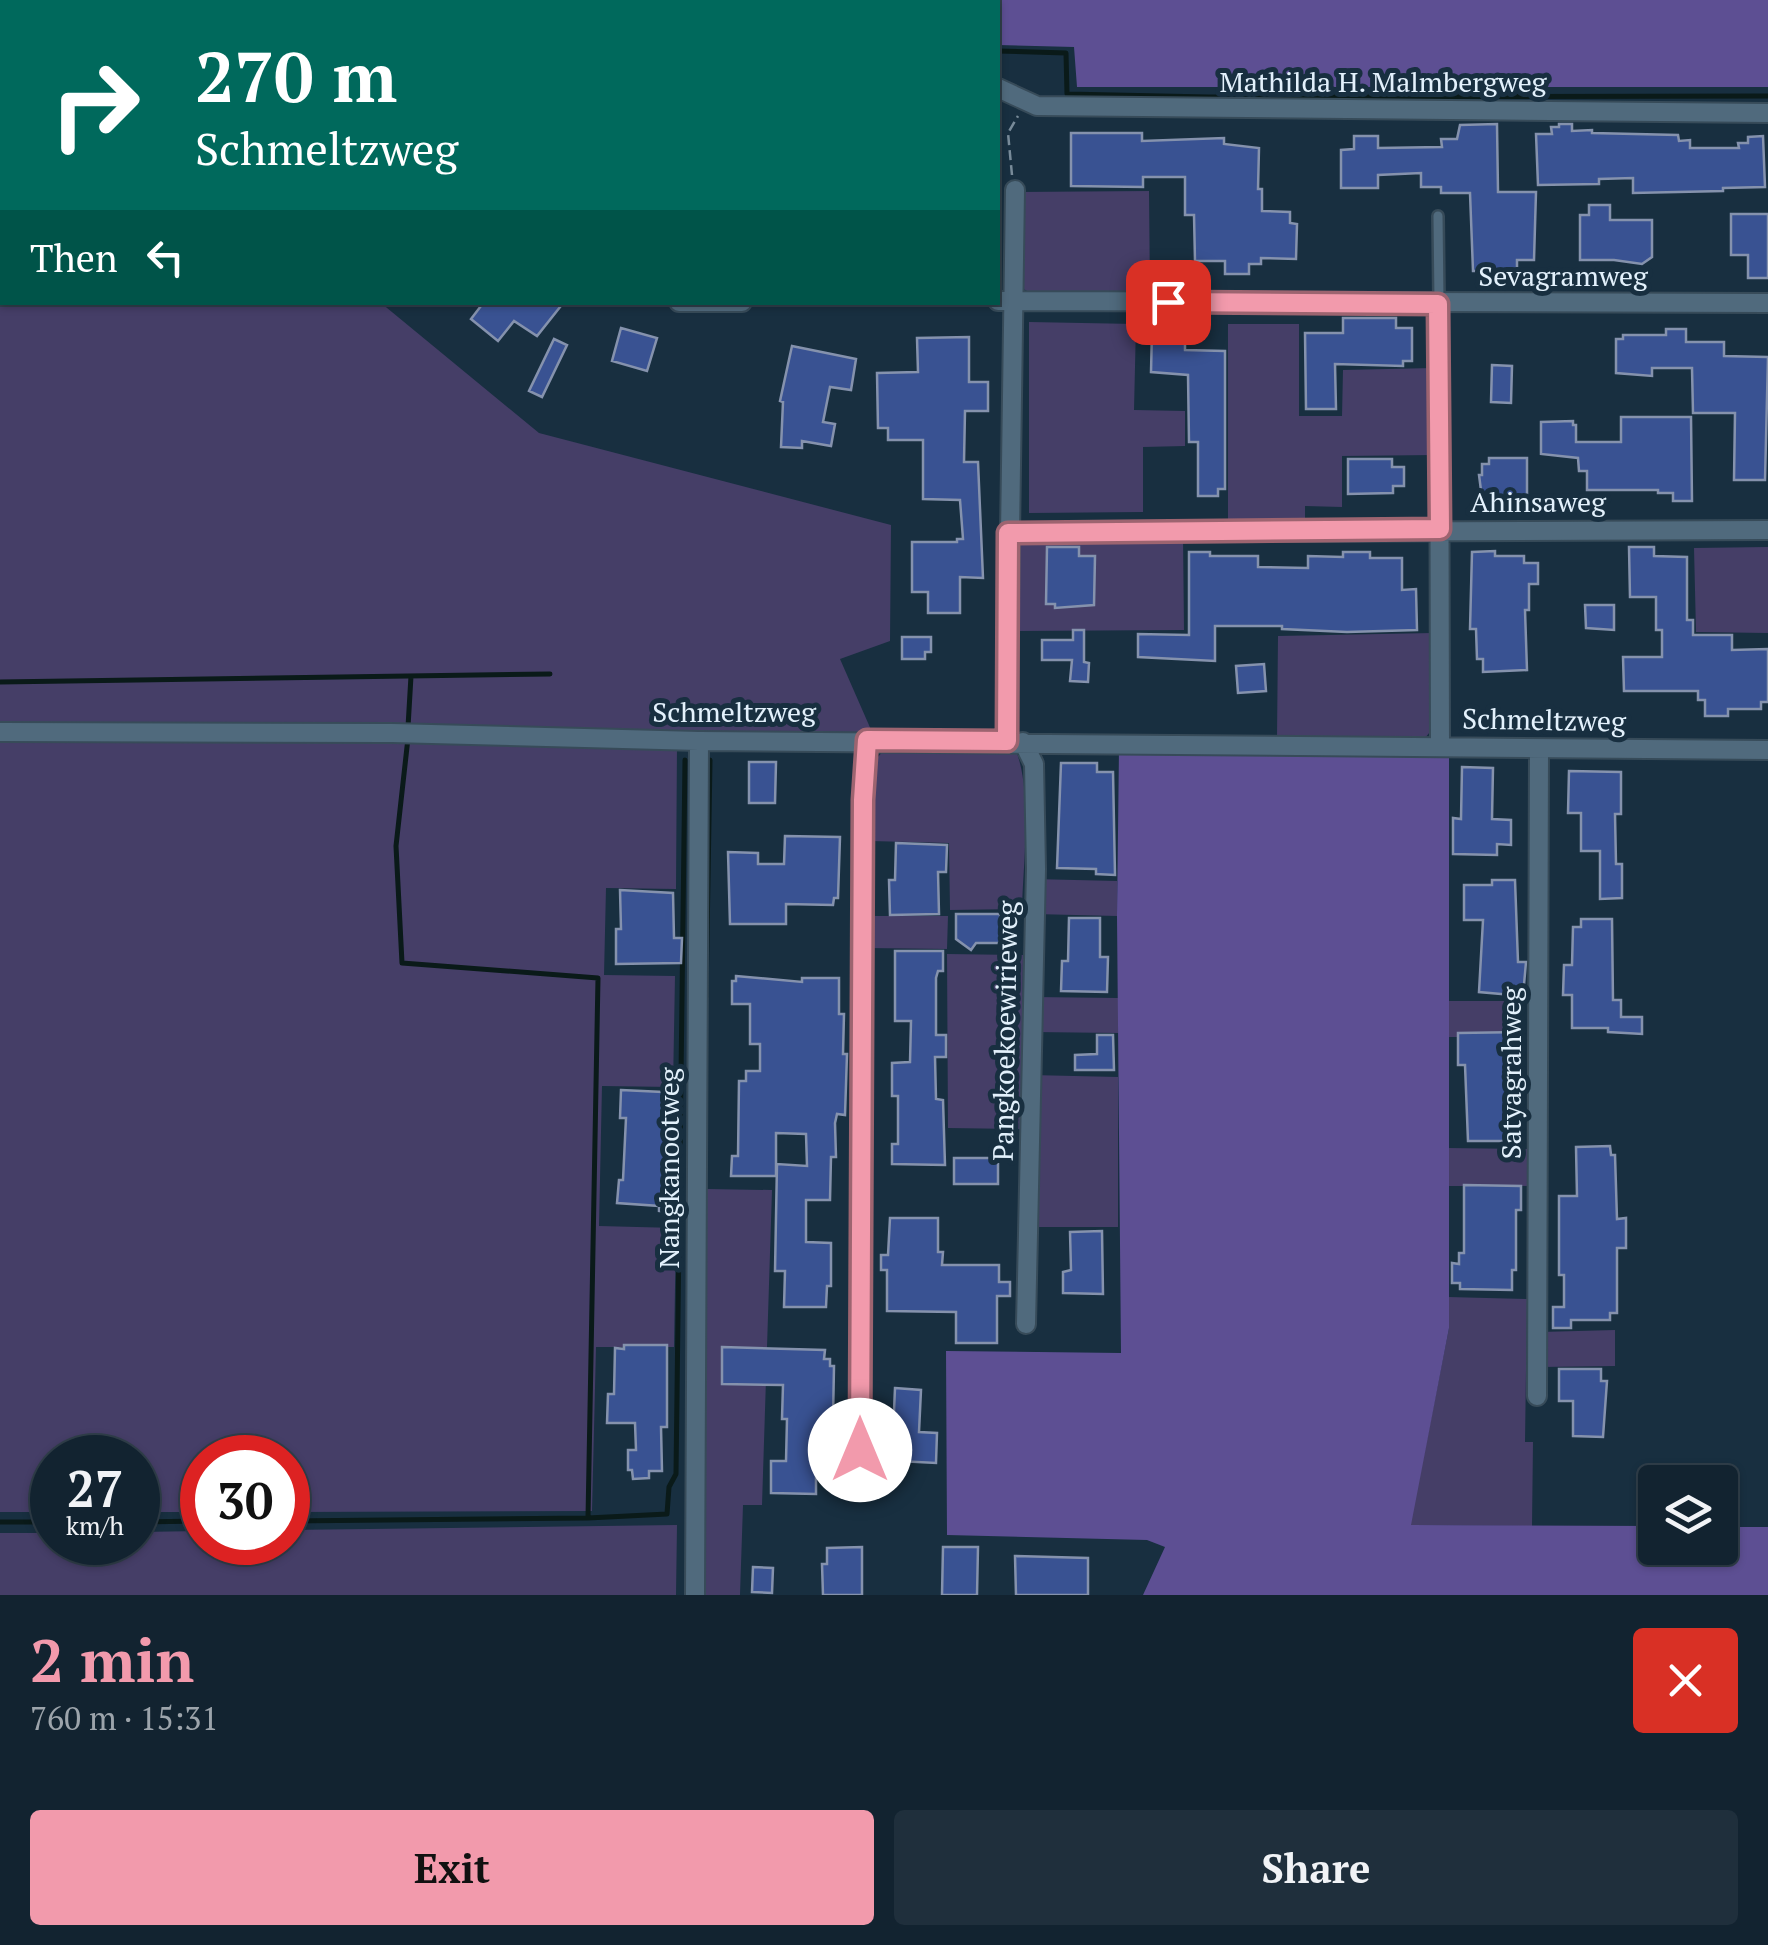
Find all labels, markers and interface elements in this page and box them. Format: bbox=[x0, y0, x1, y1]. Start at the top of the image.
text: 270 m bbox=[195, 29, 397, 122]
icon: right bbox=[30, 40, 160, 170]
street label: Mathilda H. Malmbergweg bbox=[1219, 63, 1548, 100]
text: Schmeltzweg bbox=[195, 118, 458, 178]
icon: left bbox=[138, 230, 193, 285]
text: Then bbox=[30, 233, 118, 283]
street label: Sevagramweg bbox=[1478, 257, 1649, 294]
pin bbox=[1126, 260, 1211, 345]
icon: arrive bbox=[1141, 275, 1196, 330]
street label: Ahinsaweg bbox=[1470, 483, 1607, 520]
street label: Schmeltzweg bbox=[652, 693, 817, 730]
street label: Schmeltzweg bbox=[1462, 700, 1627, 739]
street label: Pangkoekoewirieweg bbox=[984, 899, 1025, 1161]
street label: Satyagrahweg bbox=[1492, 985, 1529, 1159]
street label: Nangkanootweg bbox=[650, 1066, 687, 1269]
position arrow bbox=[808, 1398, 912, 1502]
speed limit sign: 30 bbox=[180, 1435, 310, 1565]
text: 27 bbox=[67, 1455, 123, 1521]
map controls bbox=[1638, 1465, 1738, 1565]
button: layers bbox=[1638, 1465, 1738, 1565]
text: km/h bbox=[66, 1509, 124, 1542]
text: 2 min bbox=[30, 1620, 194, 1699]
button: close bbox=[1633, 1628, 1738, 1733]
text: 760 m · 15:31 bbox=[30, 1697, 218, 1739]
button: Exit bbox=[30, 1810, 874, 1925]
button: Share bbox=[894, 1810, 1738, 1925]

